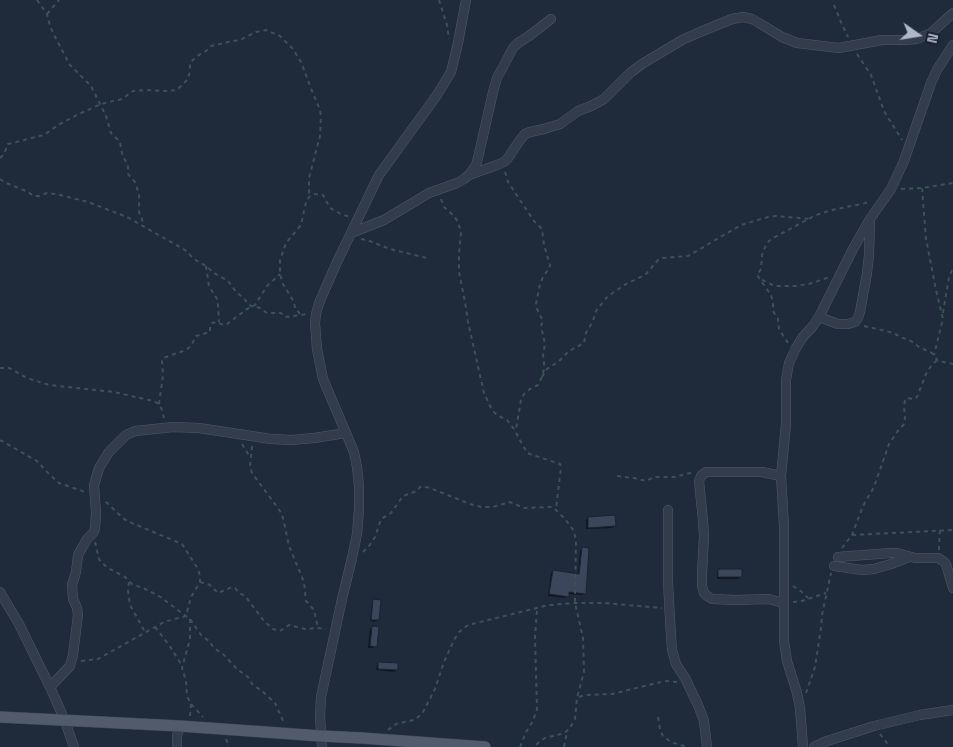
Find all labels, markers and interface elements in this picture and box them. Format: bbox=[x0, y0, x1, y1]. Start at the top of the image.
north arrow bbox=[893, 10, 943, 60]
text: N bbox=[923, 32, 942, 45]

